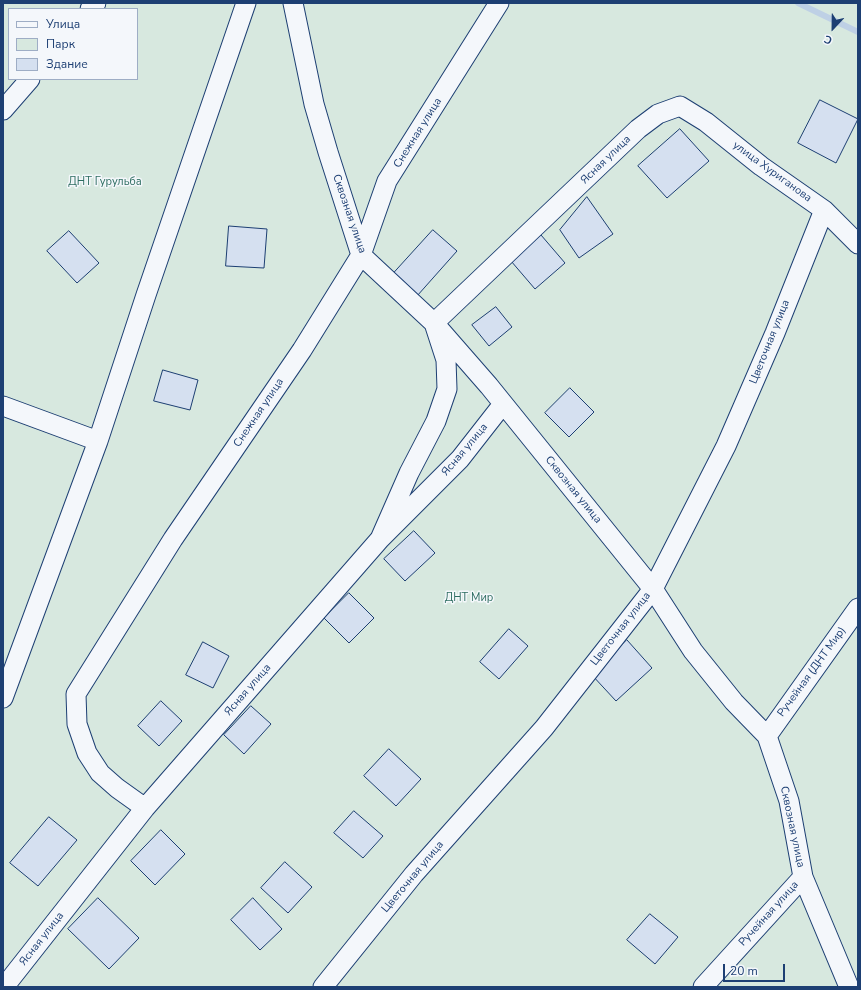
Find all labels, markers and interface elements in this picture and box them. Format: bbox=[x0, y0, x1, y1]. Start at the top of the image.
legend bbox=[8, 8, 138, 80]
north arrow bbox=[813, 8, 853, 48]
text: Улица bbox=[46, 16, 80, 32]
text: С bbox=[822, 31, 835, 48]
text: Парк bbox=[46, 36, 75, 52]
text: Здание bbox=[46, 56, 88, 72]
street label: Снежная улица bbox=[391, 95, 445, 171]
street label: Ясная улица bbox=[578, 133, 634, 187]
street label: улица Хуриганова bbox=[730, 139, 814, 205]
street label: Сквозная улица bbox=[329, 173, 369, 255]
park label: ДНТ Гурульба bbox=[68, 175, 142, 189]
street label: Цветочная улица bbox=[747, 298, 793, 386]
street label: Снежная улица bbox=[231, 376, 287, 450]
street label: Ясная улица bbox=[439, 421, 491, 479]
street label: Сквозная улица bbox=[542, 454, 604, 526]
street label: Цветочная улица bbox=[588, 590, 654, 668]
park label: ДНТ Мир bbox=[445, 591, 493, 605]
street label: Ручейная (ДНТ Мир) bbox=[775, 624, 849, 720]
street label: Ясная улица bbox=[222, 661, 274, 719]
street label: Сквозная улица bbox=[777, 785, 807, 869]
street label: Цветочная улица bbox=[379, 838, 447, 916]
street label: Ручейная улица bbox=[736, 879, 802, 949]
street label: Ясная улица bbox=[17, 910, 67, 968]
scale bar bbox=[725, 956, 787, 982]
text: 20 m bbox=[730, 963, 758, 979]

